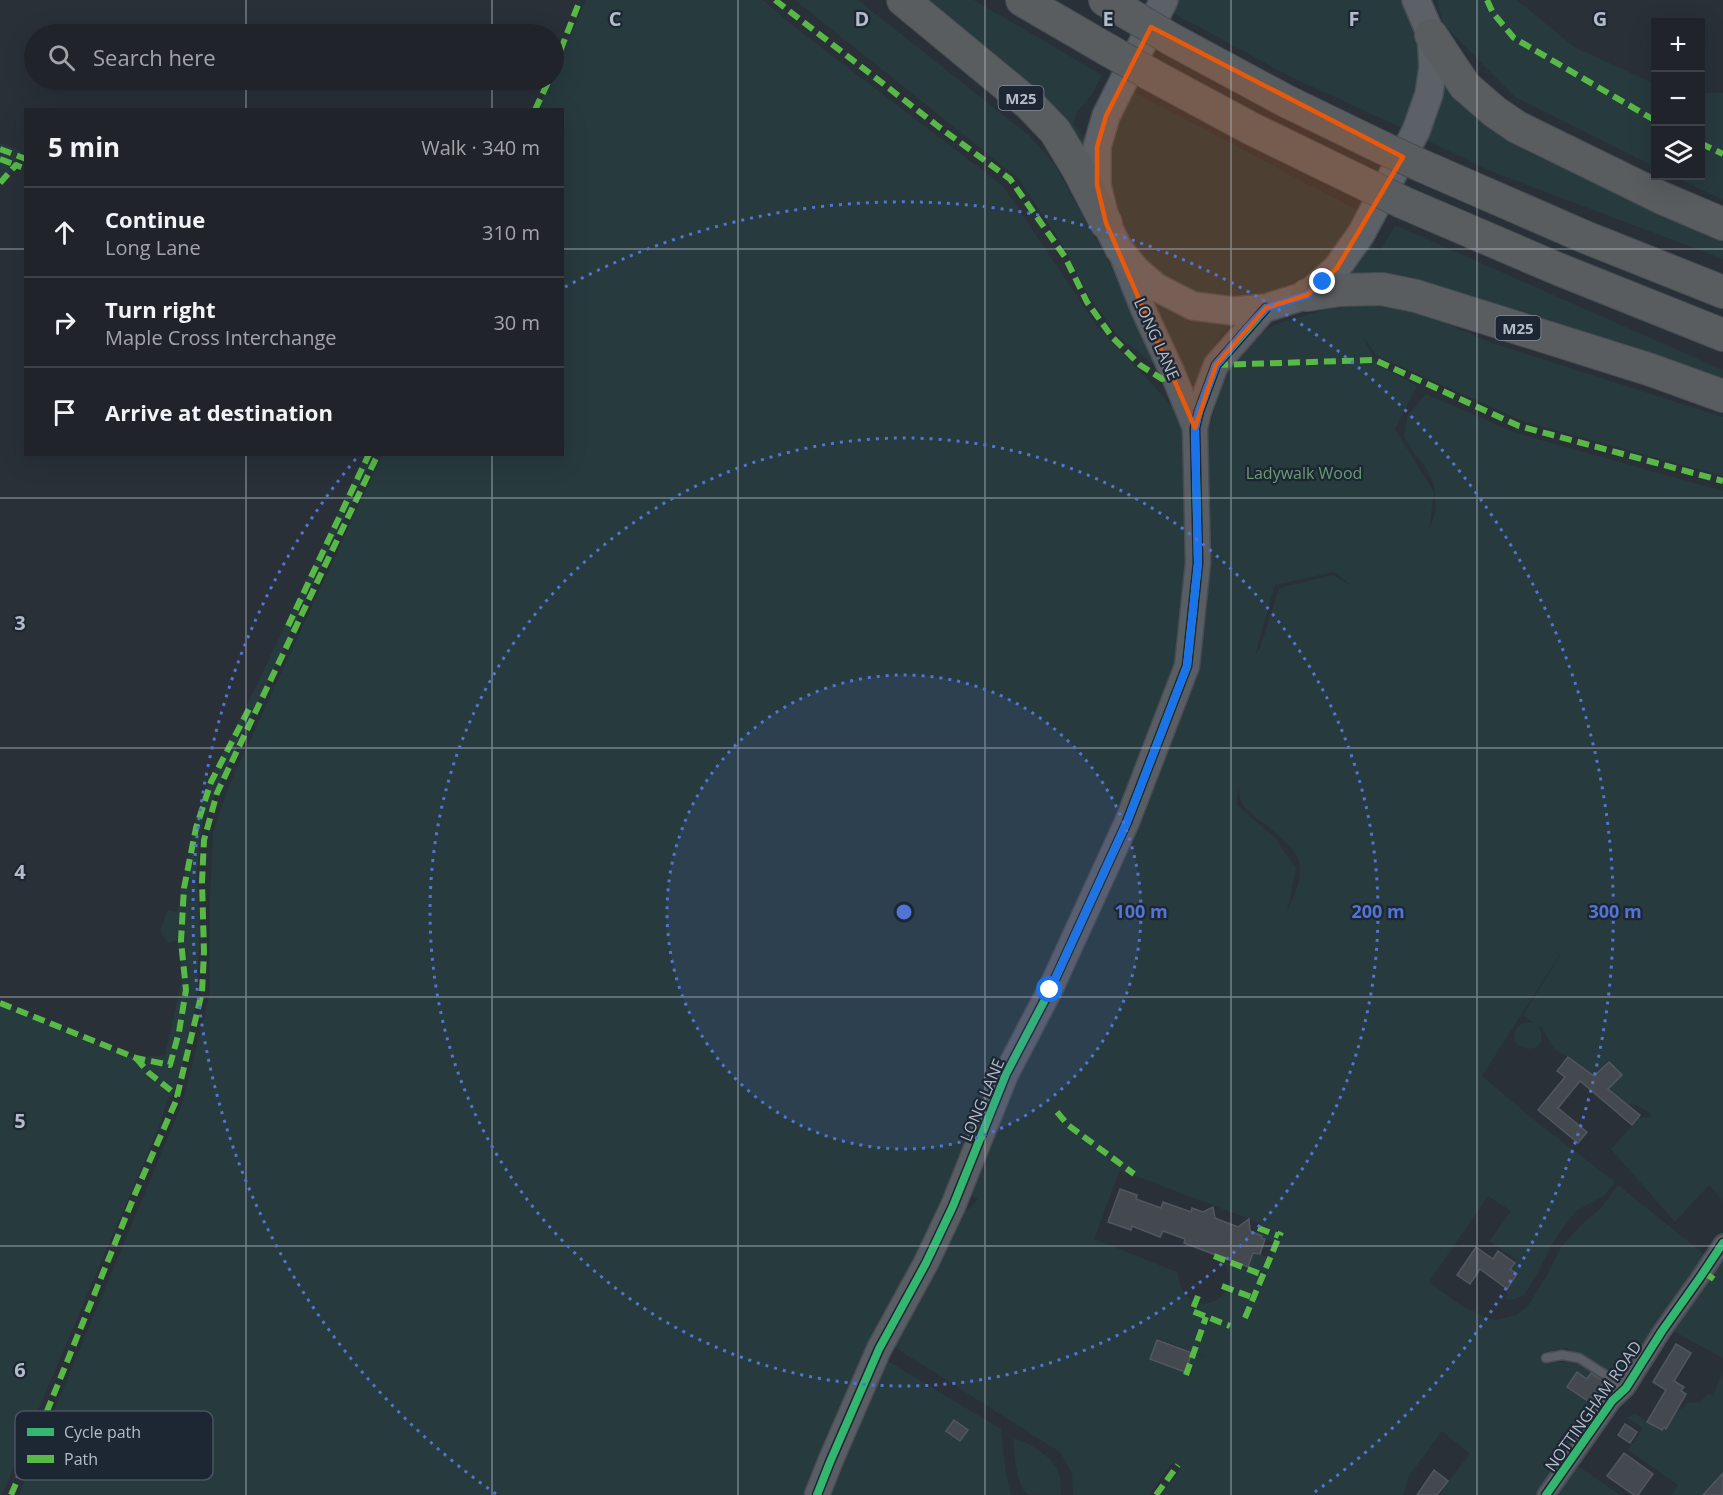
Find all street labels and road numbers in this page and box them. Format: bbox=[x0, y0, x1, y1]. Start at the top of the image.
road number: M25 bbox=[998, 86, 1044, 110]
street label: LONG LANE bbox=[1129, 294, 1185, 384]
road number: M25 bbox=[1496, 316, 1540, 340]
street label: LONG LANE bbox=[955, 1055, 1009, 1145]
street label: NOTTINGHAM ROAD bbox=[1540, 1336, 1646, 1476]

